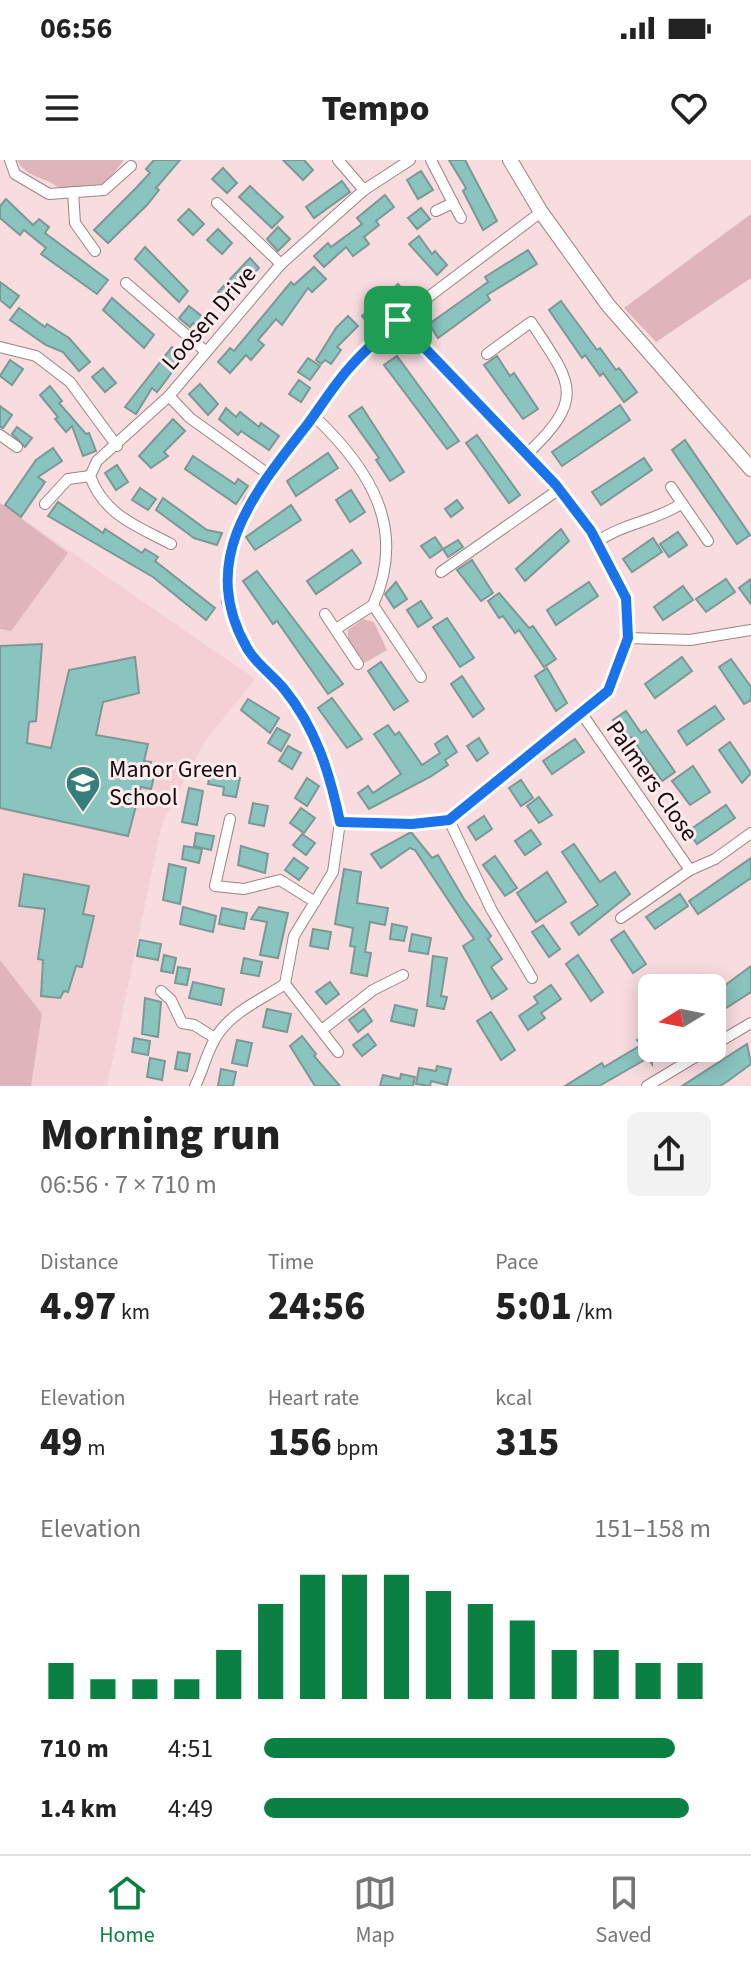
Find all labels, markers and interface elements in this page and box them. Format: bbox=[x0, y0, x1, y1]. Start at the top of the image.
text: 06:56 bbox=[40, 7, 112, 50]
text: Tempo bbox=[321, 83, 430, 134]
icon: menu bbox=[40, 86, 84, 130]
icon: heart bbox=[667, 86, 711, 130]
street label: Loosen Drive bbox=[153, 258, 265, 378]
pin bbox=[364, 286, 432, 354]
icon: arrive bbox=[376, 298, 420, 342]
street label: Palmers Close bbox=[597, 713, 707, 849]
place label: Manor Green School bbox=[109, 752, 238, 815]
school or university icon: Manor Green School bbox=[64, 764, 102, 814]
north arrow bbox=[638, 974, 726, 1062]
map controls bbox=[638, 974, 726, 1062]
text: Morning run bbox=[40, 1104, 281, 1167]
button: share bbox=[627, 1112, 711, 1196]
text: 06:56 · 7 × 710 m bbox=[40, 1166, 217, 1203]
text: Distance bbox=[40, 1246, 118, 1278]
text: Time bbox=[268, 1246, 314, 1278]
text: Pace bbox=[495, 1246, 538, 1278]
text: 4.97 bbox=[40, 1278, 116, 1335]
text: 24:56 bbox=[268, 1278, 366, 1335]
text: 5:01 bbox=[495, 1278, 572, 1335]
text: km bbox=[116, 1296, 150, 1328]
text: /km bbox=[572, 1296, 613, 1328]
text: Elevation bbox=[40, 1382, 126, 1414]
text: Heart rate bbox=[268, 1382, 359, 1414]
text: kcal bbox=[495, 1382, 532, 1414]
text: 49 bbox=[40, 1414, 83, 1471]
text: 156 bbox=[268, 1414, 332, 1471]
text: 315 bbox=[495, 1414, 559, 1471]
text: m bbox=[83, 1432, 105, 1464]
text: bpm bbox=[332, 1432, 379, 1464]
text: Elevation bbox=[40, 1510, 141, 1547]
text: 151–158 m bbox=[594, 1510, 711, 1547]
text: 710 m bbox=[40, 1730, 109, 1767]
text: 4:51 bbox=[168, 1730, 213, 1767]
text: 1.4 km bbox=[40, 1790, 117, 1827]
text: 4:49 bbox=[168, 1790, 213, 1827]
tab: Home bbox=[99, 1871, 155, 1951]
tab: Map bbox=[353, 1871, 397, 1951]
tab: Saved bbox=[596, 1871, 652, 1951]

